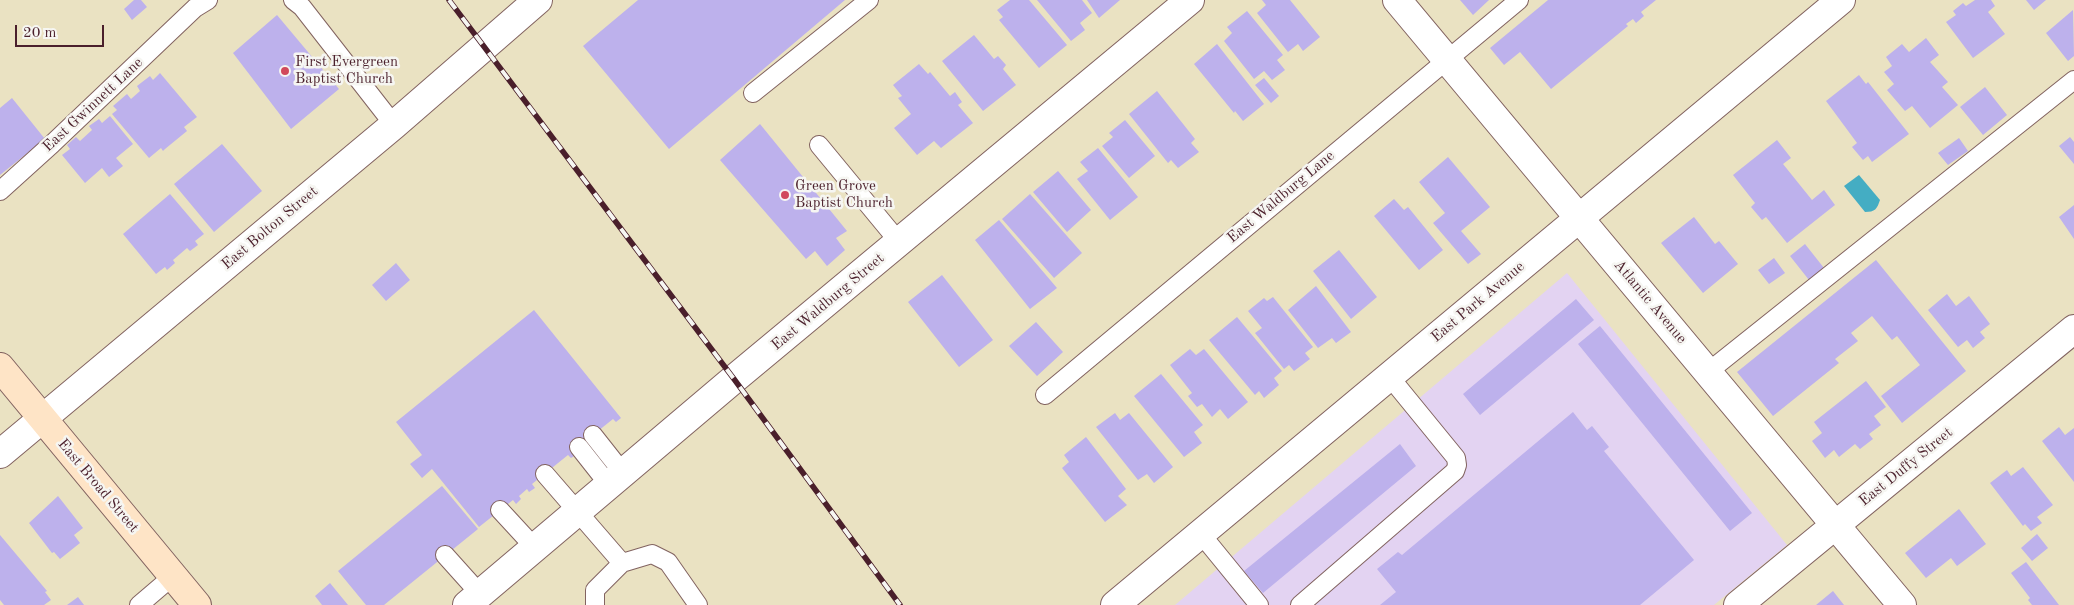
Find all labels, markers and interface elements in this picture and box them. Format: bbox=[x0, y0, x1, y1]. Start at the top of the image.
scale bar bbox=[18, 15, 106, 47]
text: 20 m bbox=[23, 26, 57, 41]
place label: First Evergreen Baptist Church bbox=[295, 53, 398, 88]
street label: East Gwinnett Lane bbox=[39, 54, 147, 156]
marker: First Evergreen Baptist Church bbox=[279, 65, 291, 77]
street label: East Waldburg Lane bbox=[1224, 147, 1338, 247]
place label: Green Grove Baptist Church bbox=[795, 177, 893, 212]
street label: East Bolton Street bbox=[218, 182, 322, 274]
marker: Green Grove Baptist Church bbox=[779, 189, 791, 201]
street label: East Waldburg Street bbox=[768, 250, 888, 354]
street label: Atlantic Avenue bbox=[1610, 256, 1690, 348]
street label: East Park Avenue bbox=[1428, 258, 1528, 346]
street label: East Duffy Street bbox=[1856, 424, 1956, 510]
street label: East Broad Street bbox=[54, 435, 142, 537]

